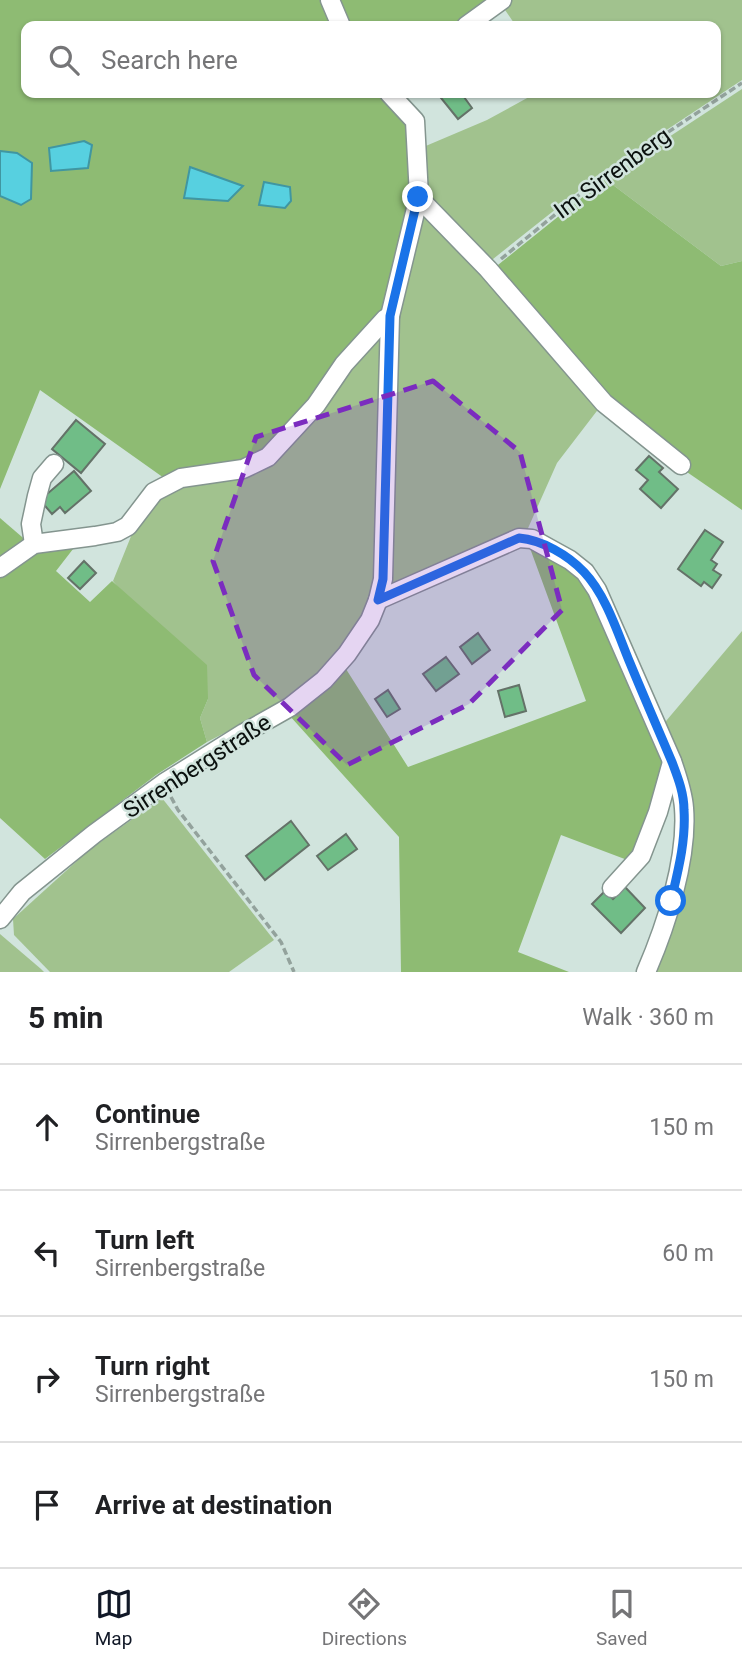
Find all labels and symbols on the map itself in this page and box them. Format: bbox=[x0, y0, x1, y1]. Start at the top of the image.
street label: Im Sirrenberg bbox=[549, 122, 676, 225]
route end bbox=[402, 181, 433, 212]
street label: Sirrenbergstraße bbox=[119, 709, 276, 824]
route start bbox=[655, 885, 686, 916]

